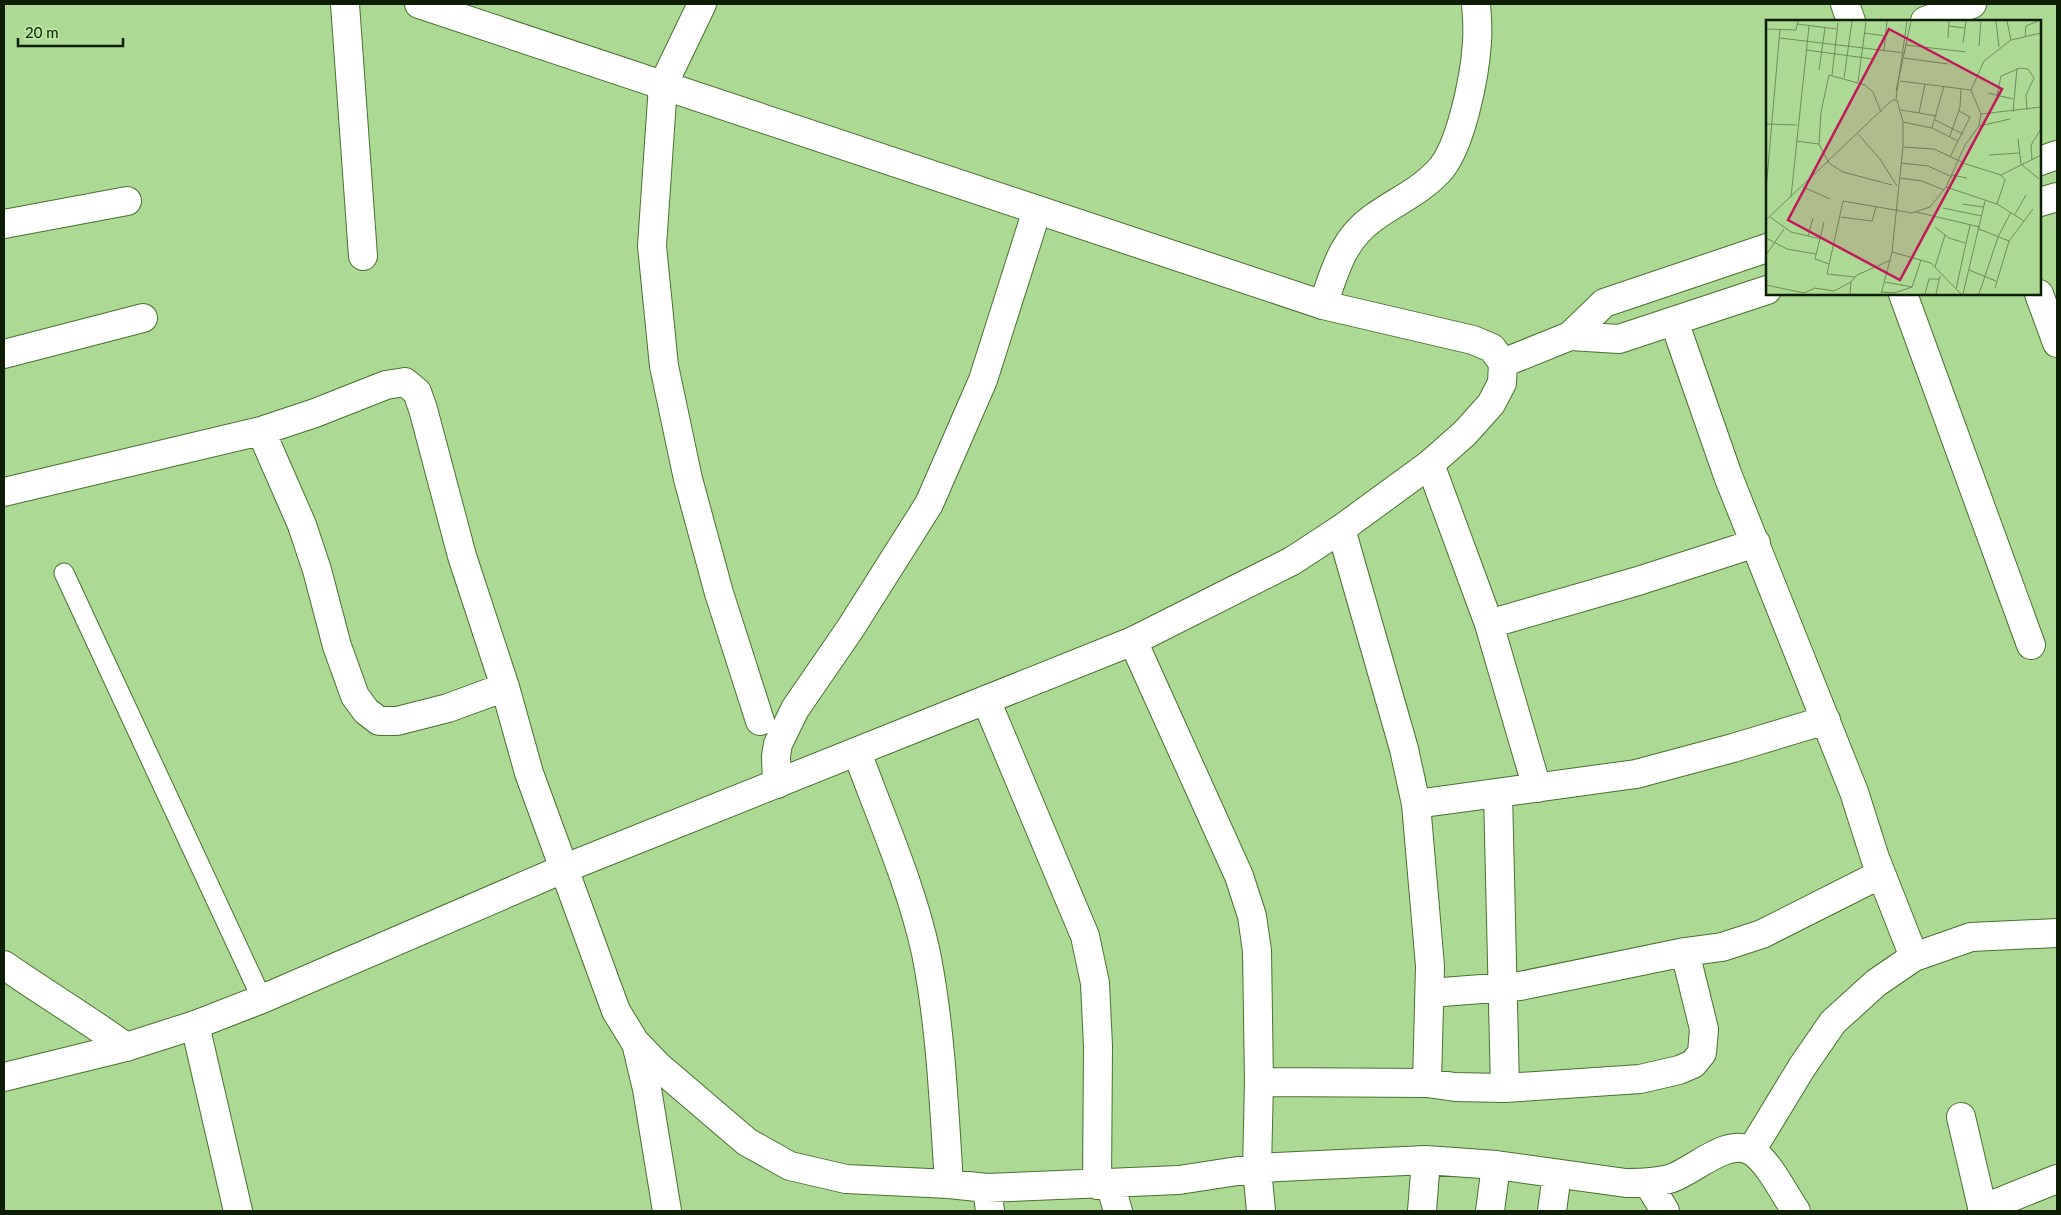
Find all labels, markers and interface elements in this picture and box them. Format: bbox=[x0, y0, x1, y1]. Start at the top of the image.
scale bar bbox=[18, 15, 122, 47]
inset map bbox=[1766, 20, 2041, 295]
text: 20 m bbox=[25, 23, 59, 41]

